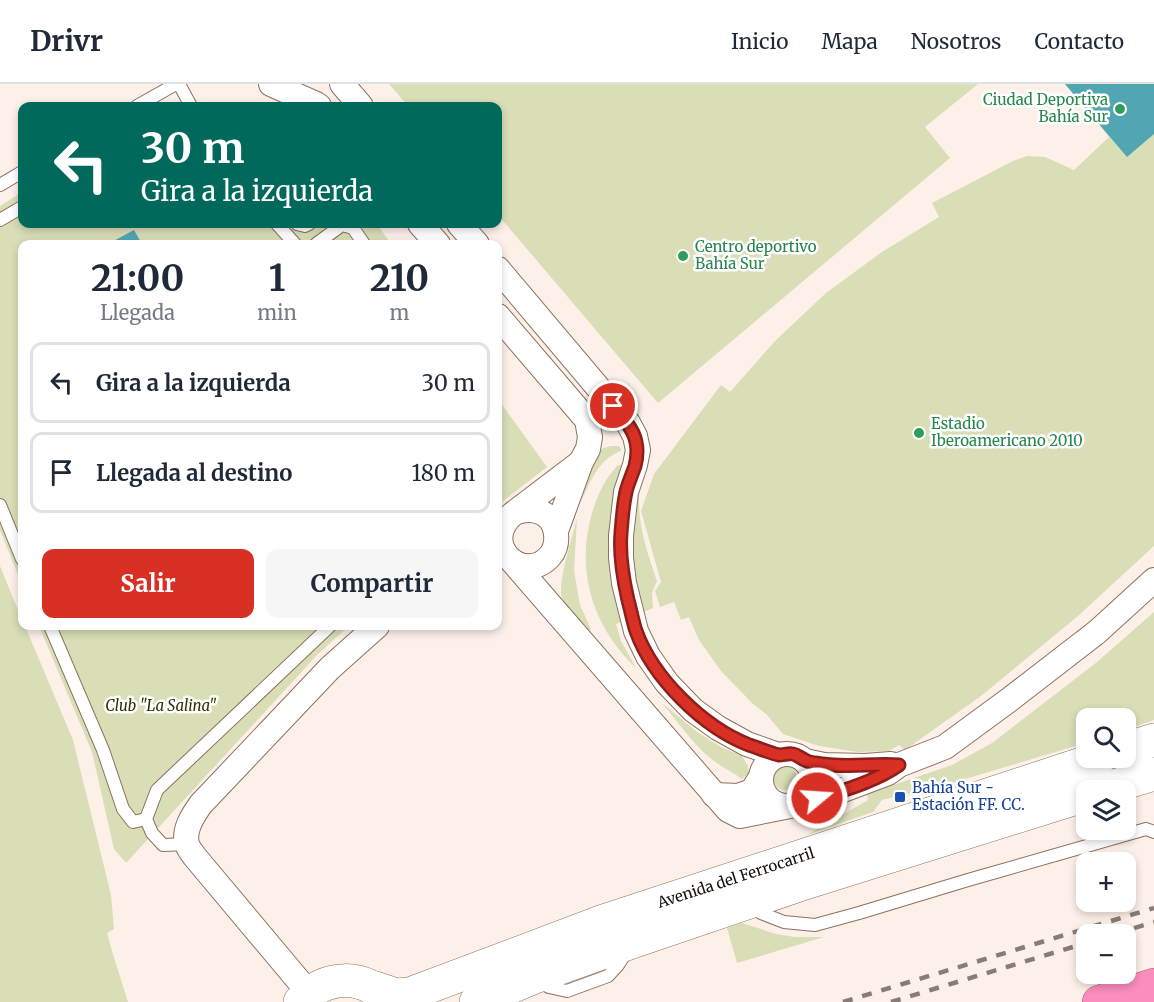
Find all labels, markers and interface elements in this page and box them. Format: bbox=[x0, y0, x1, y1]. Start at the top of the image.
text: Drivr bbox=[30, 23, 103, 59]
text: Inicio bbox=[731, 28, 789, 55]
text: Mapa bbox=[822, 28, 878, 55]
text: Nosotros bbox=[911, 28, 1001, 55]
text: Contacto bbox=[1034, 28, 1124, 55]
place label: Ciudad Deportiva Bahía Sur bbox=[983, 90, 1108, 126]
marker: Ciudad Deportiva Bahía Sur bbox=[1113, 102, 1127, 116]
text: 30 m bbox=[141, 122, 245, 174]
icon: left bbox=[42, 126, 120, 204]
text: Gira a la izquierda bbox=[141, 174, 373, 208]
place label: Centro deportivo Bahía Sur bbox=[695, 237, 817, 273]
marker: Centro deportivo Bahía Sur bbox=[676, 249, 690, 263]
text: 21:00 bbox=[91, 256, 184, 301]
text: 1 bbox=[269, 256, 285, 301]
text: 210 bbox=[370, 256, 429, 301]
text: Llegada bbox=[100, 300, 175, 325]
text: min bbox=[257, 300, 297, 325]
text: m bbox=[389, 300, 409, 325]
icon: left bbox=[45, 366, 78, 399]
text: Gira a la izquierda bbox=[96, 369, 291, 397]
text: 30 m bbox=[421, 369, 475, 397]
pin bbox=[587, 380, 638, 431]
icon: arrive bbox=[596, 389, 629, 422]
place label: Estadio Iberoamericano 2010 bbox=[931, 414, 1083, 450]
marker: Estadio Iberoamericano 2010 bbox=[912, 426, 926, 440]
icon: arrive bbox=[45, 456, 78, 489]
text: Llegada al destino bbox=[96, 459, 292, 487]
text: 180 m bbox=[411, 459, 475, 487]
button: Salir bbox=[42, 549, 254, 618]
button: Compartir bbox=[266, 549, 478, 618]
park label: Club "La Salina" bbox=[105, 696, 217, 715]
map controls bbox=[1076, 708, 1136, 984]
button: search bbox=[1076, 708, 1136, 768]
position arrow bbox=[785, 766, 849, 830]
place label: Bahía Sur - Estación FF. CC. bbox=[912, 778, 1025, 814]
button: layers bbox=[1076, 780, 1136, 840]
marker: Bahía Sur - Estación FF. CC. bbox=[893, 790, 907, 804]
street label: Avenida del Ferrocarril bbox=[654, 843, 817, 912]
button: + bbox=[1076, 852, 1136, 912]
button: − bbox=[1076, 924, 1136, 984]

